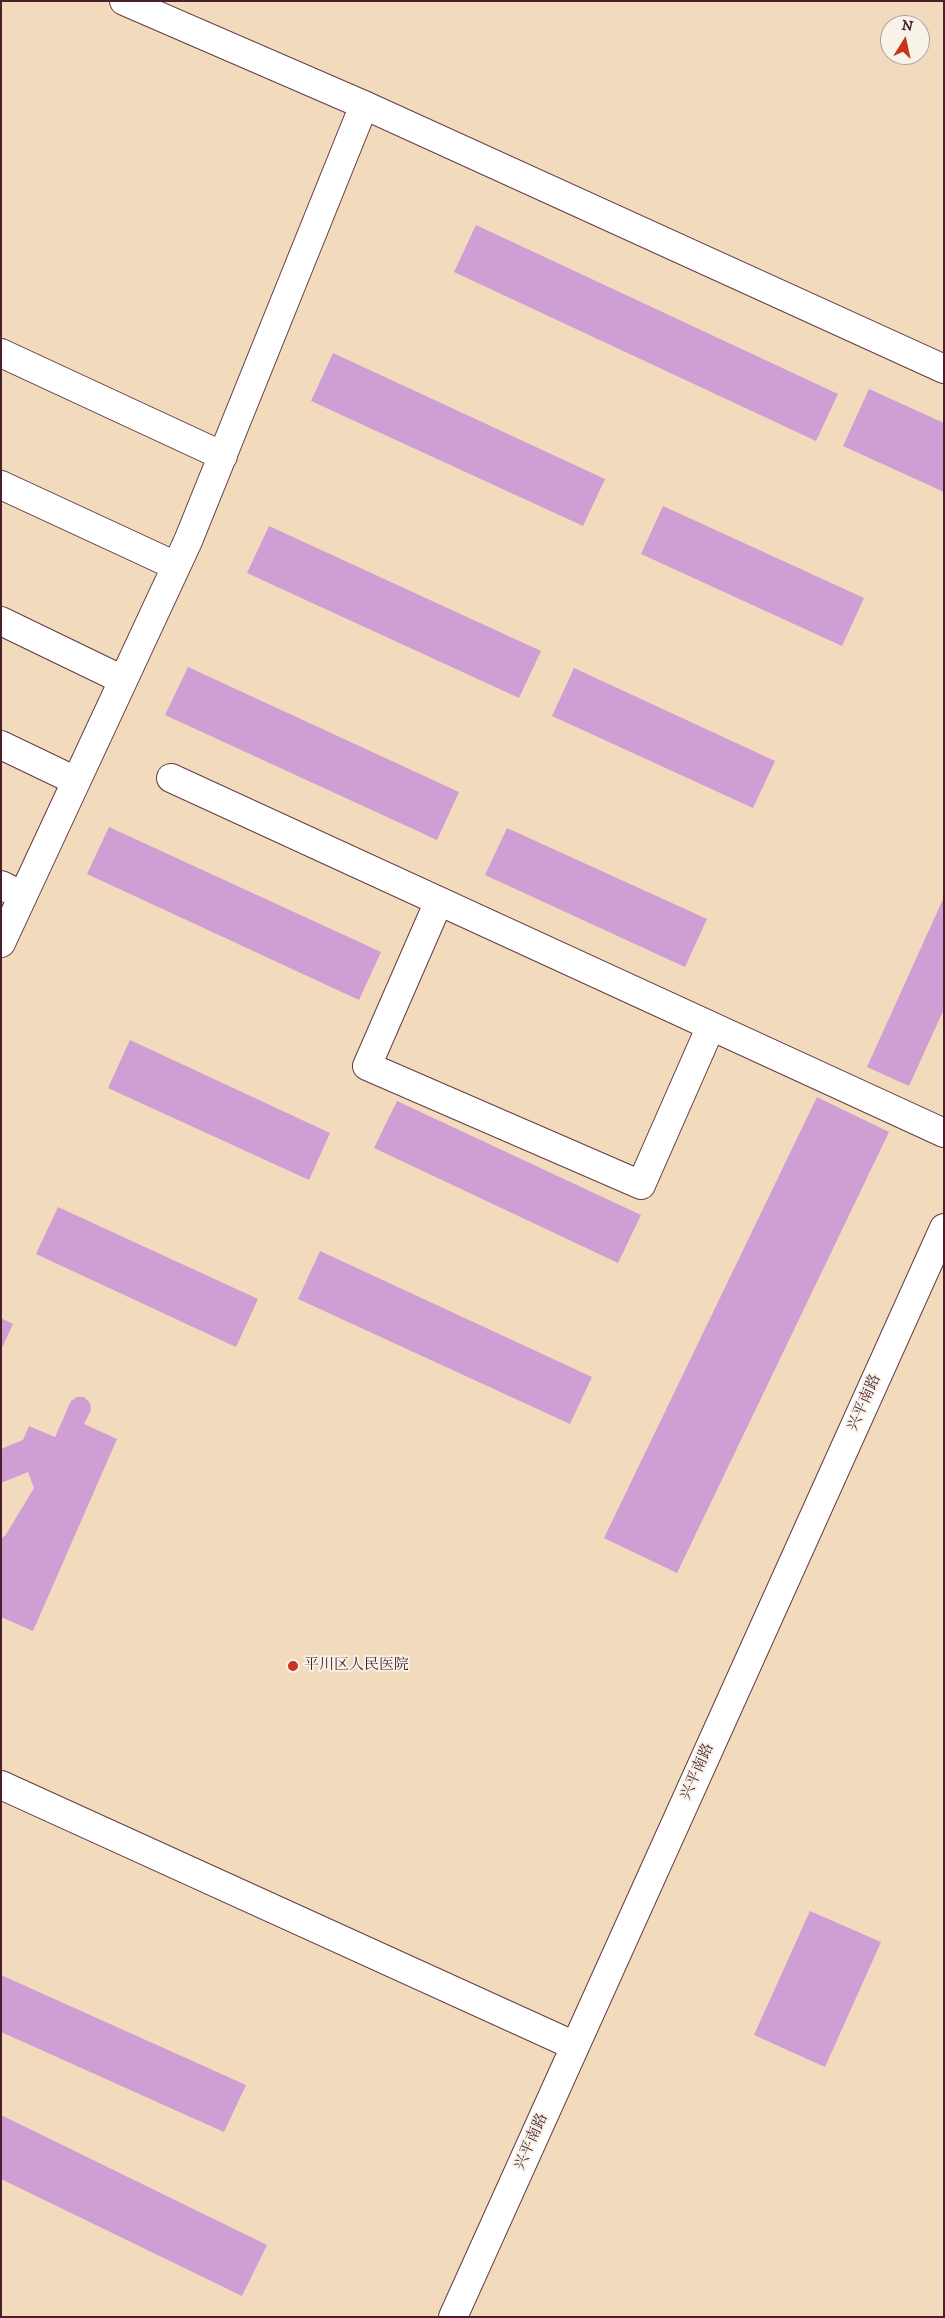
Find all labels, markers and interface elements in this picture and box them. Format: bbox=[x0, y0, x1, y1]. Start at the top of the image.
north arrow bbox=[880, 15, 930, 65]
text: N bbox=[900, 16, 915, 36]
street label: 兴平南路 bbox=[845, 1372, 885, 1434]
place label: 平川区人民医院 bbox=[304, 1657, 409, 1675]
marker: 平川区人民医院 bbox=[286, 1659, 300, 1673]
street label: 兴平南路 bbox=[678, 1741, 718, 1803]
street label: 兴平南路 bbox=[512, 2111, 552, 2173]

